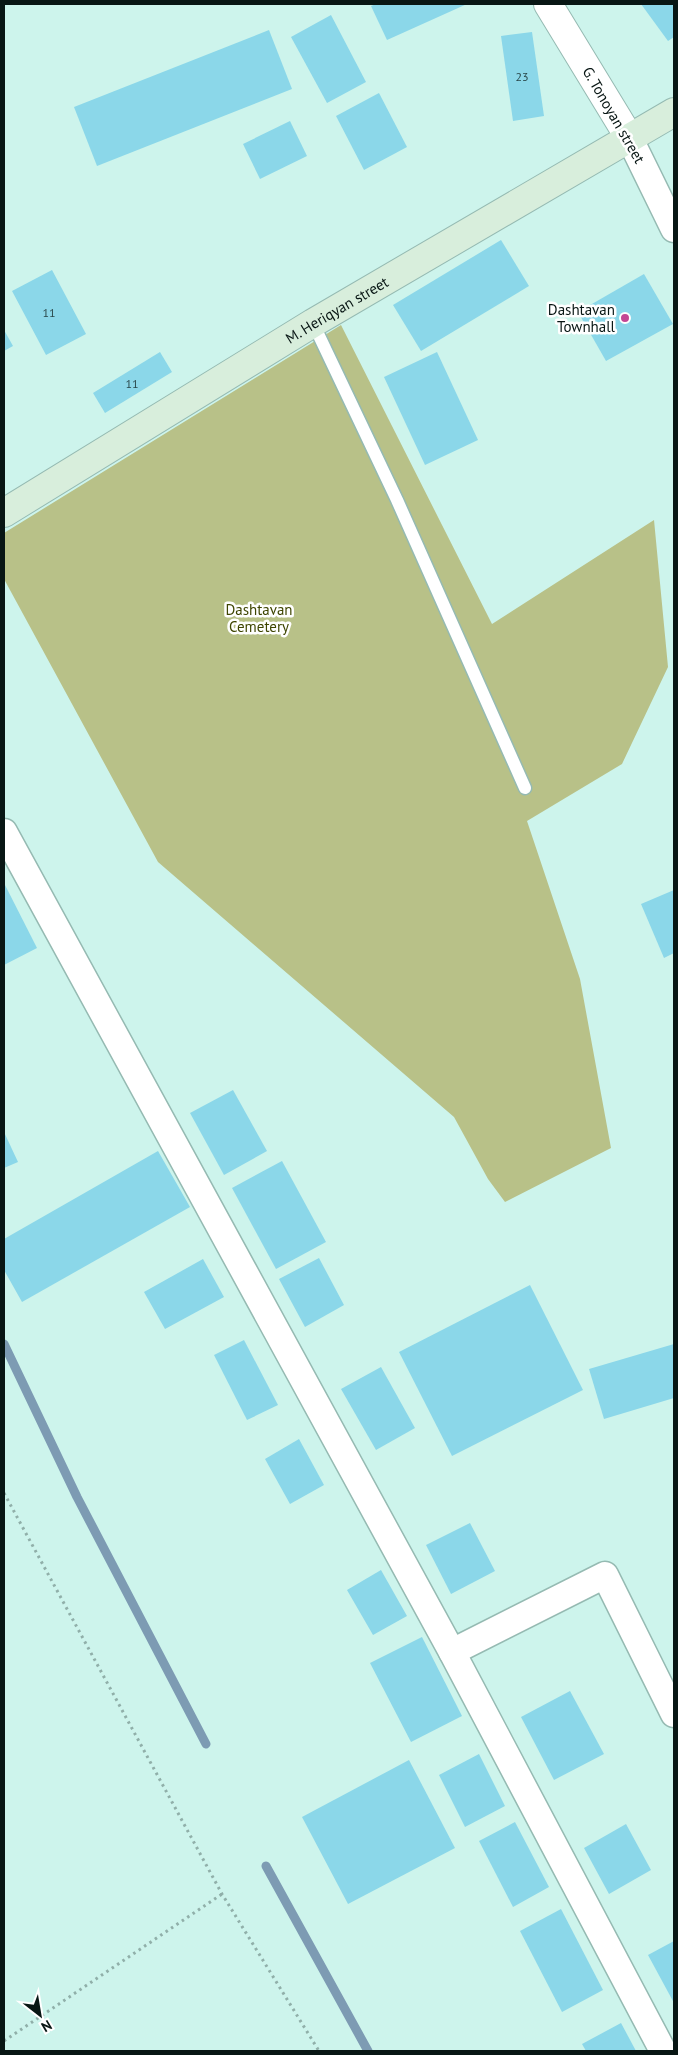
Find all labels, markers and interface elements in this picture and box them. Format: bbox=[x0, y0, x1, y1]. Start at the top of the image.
street label: G. Tonoyan street bbox=[579, 63, 649, 167]
house number: 23 bbox=[515, 69, 529, 84]
street label: M. Heriqyan street bbox=[282, 272, 392, 347]
place label: Dashtavan Townhall bbox=[548, 300, 616, 336]
house number: 11 bbox=[42, 305, 56, 320]
marker: Dashtavan Townhall bbox=[619, 312, 631, 324]
house number: 11 bbox=[125, 376, 139, 391]
park label: Dashtavan Cemetery bbox=[225, 600, 293, 636]
north arrow bbox=[15, 1990, 65, 2040]
text: N bbox=[38, 2016, 55, 2036]

